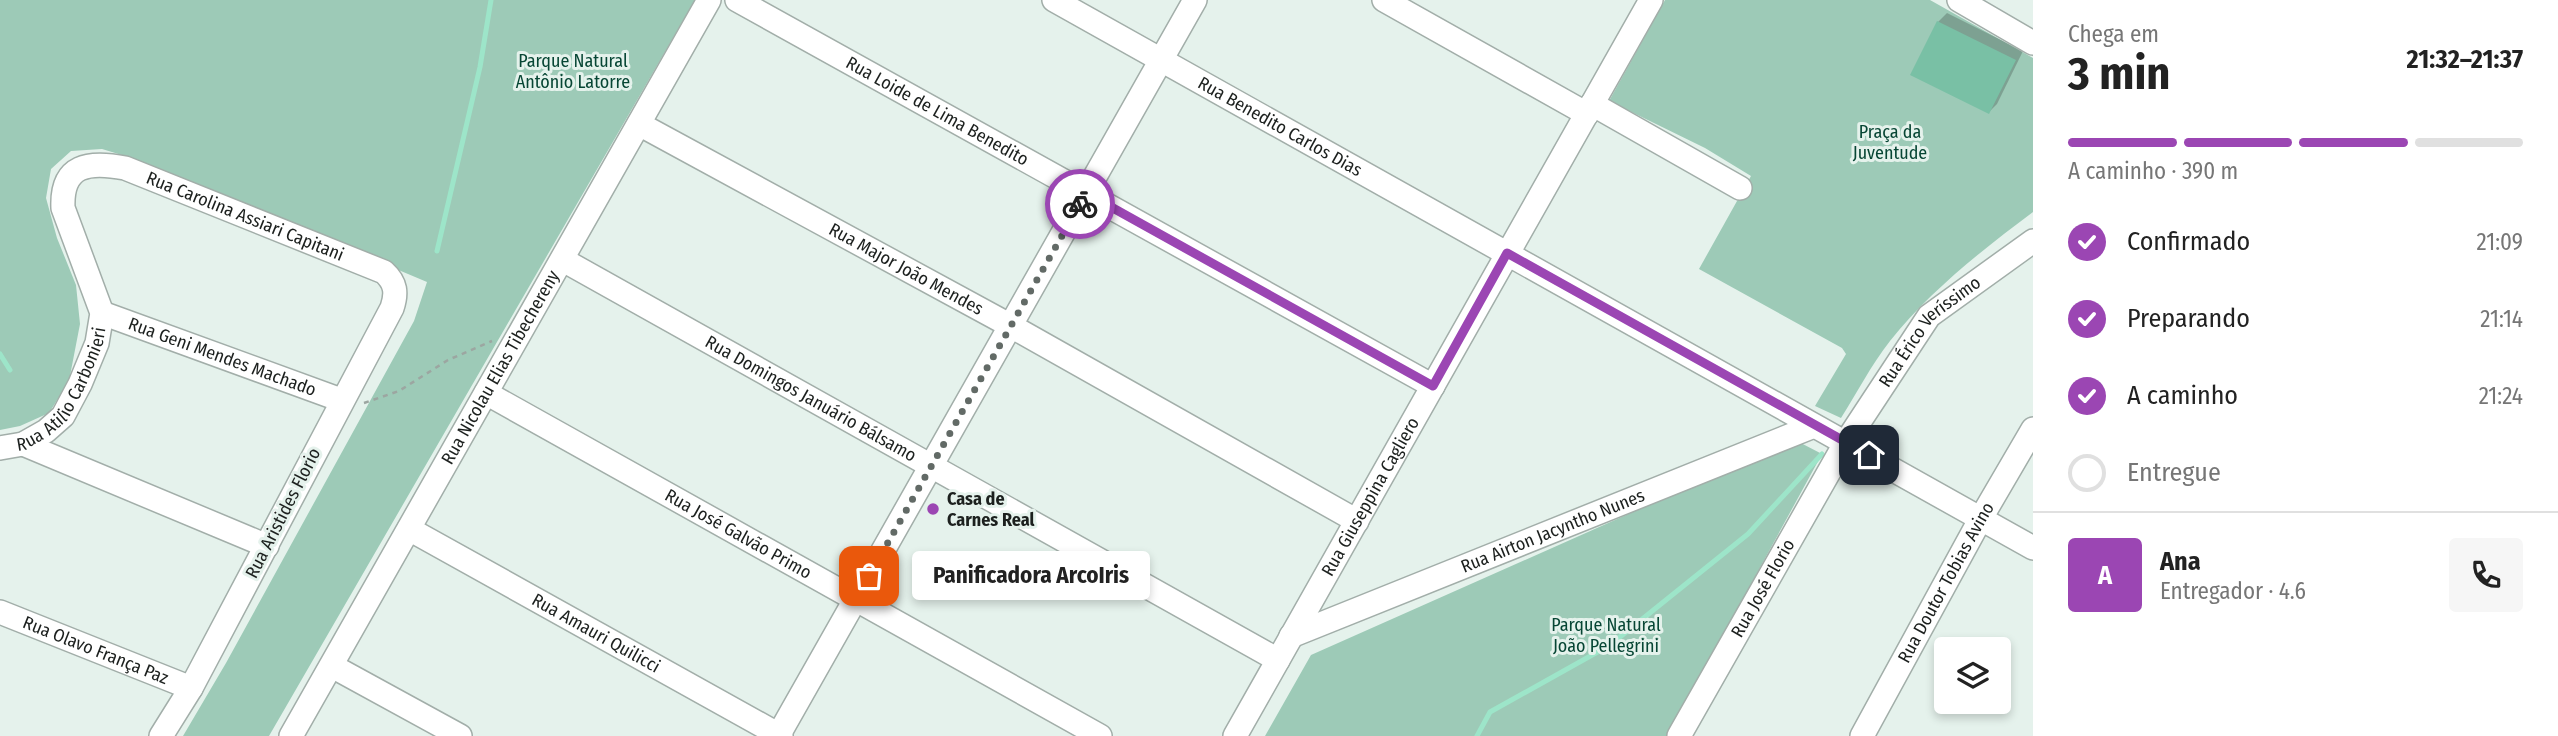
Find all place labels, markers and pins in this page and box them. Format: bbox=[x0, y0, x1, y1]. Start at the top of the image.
pin bbox=[1839, 425, 1899, 485]
place label: Casa de Carnes Real bbox=[947, 488, 1035, 531]
marker: Casa de Carnes Real bbox=[925, 501, 941, 517]
pin bbox=[839, 546, 899, 606]
callout: Panificadora ArcoIris bbox=[911, 552, 1149, 600]

